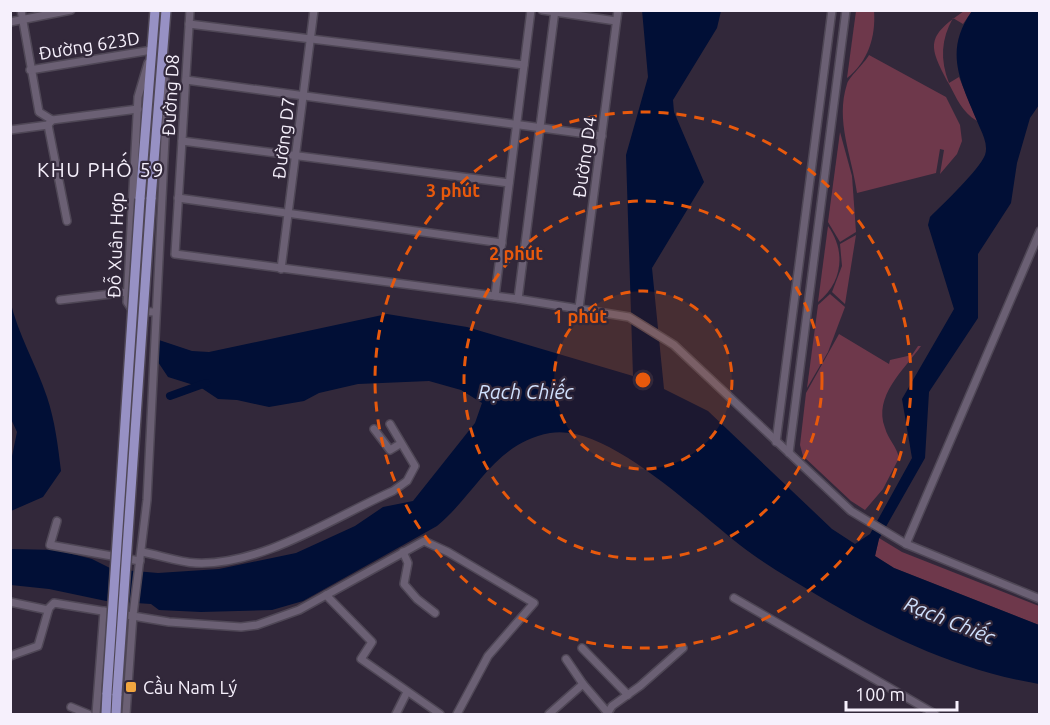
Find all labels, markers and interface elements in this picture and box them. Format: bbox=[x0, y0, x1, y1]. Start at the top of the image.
street label: Đường 623D bbox=[37, 27, 141, 63]
street label: Đường D8 bbox=[158, 54, 182, 136]
street label: Đường D7 bbox=[268, 96, 298, 180]
street label: Đường D4 bbox=[568, 115, 600, 199]
district label: KHU PHỐ 59 bbox=[37, 151, 165, 181]
text: 3 phút bbox=[426, 180, 480, 200]
street label: Đỗ Xuân Hợp bbox=[101, 191, 127, 298]
text: 2 phút bbox=[489, 243, 543, 263]
text: 1 phút bbox=[553, 306, 607, 326]
centre of rings bbox=[633, 370, 653, 390]
water label: Rạch Chiếc bbox=[478, 377, 575, 403]
water label: Rạch Chiếc bbox=[901, 589, 1000, 649]
scale bar bbox=[846, 674, 957, 712]
place label: Cầu Nam Lý bbox=[143, 675, 237, 697]
marker: Cầu Nam Lý bbox=[124, 680, 138, 694]
text: 100 m bbox=[855, 684, 905, 704]

